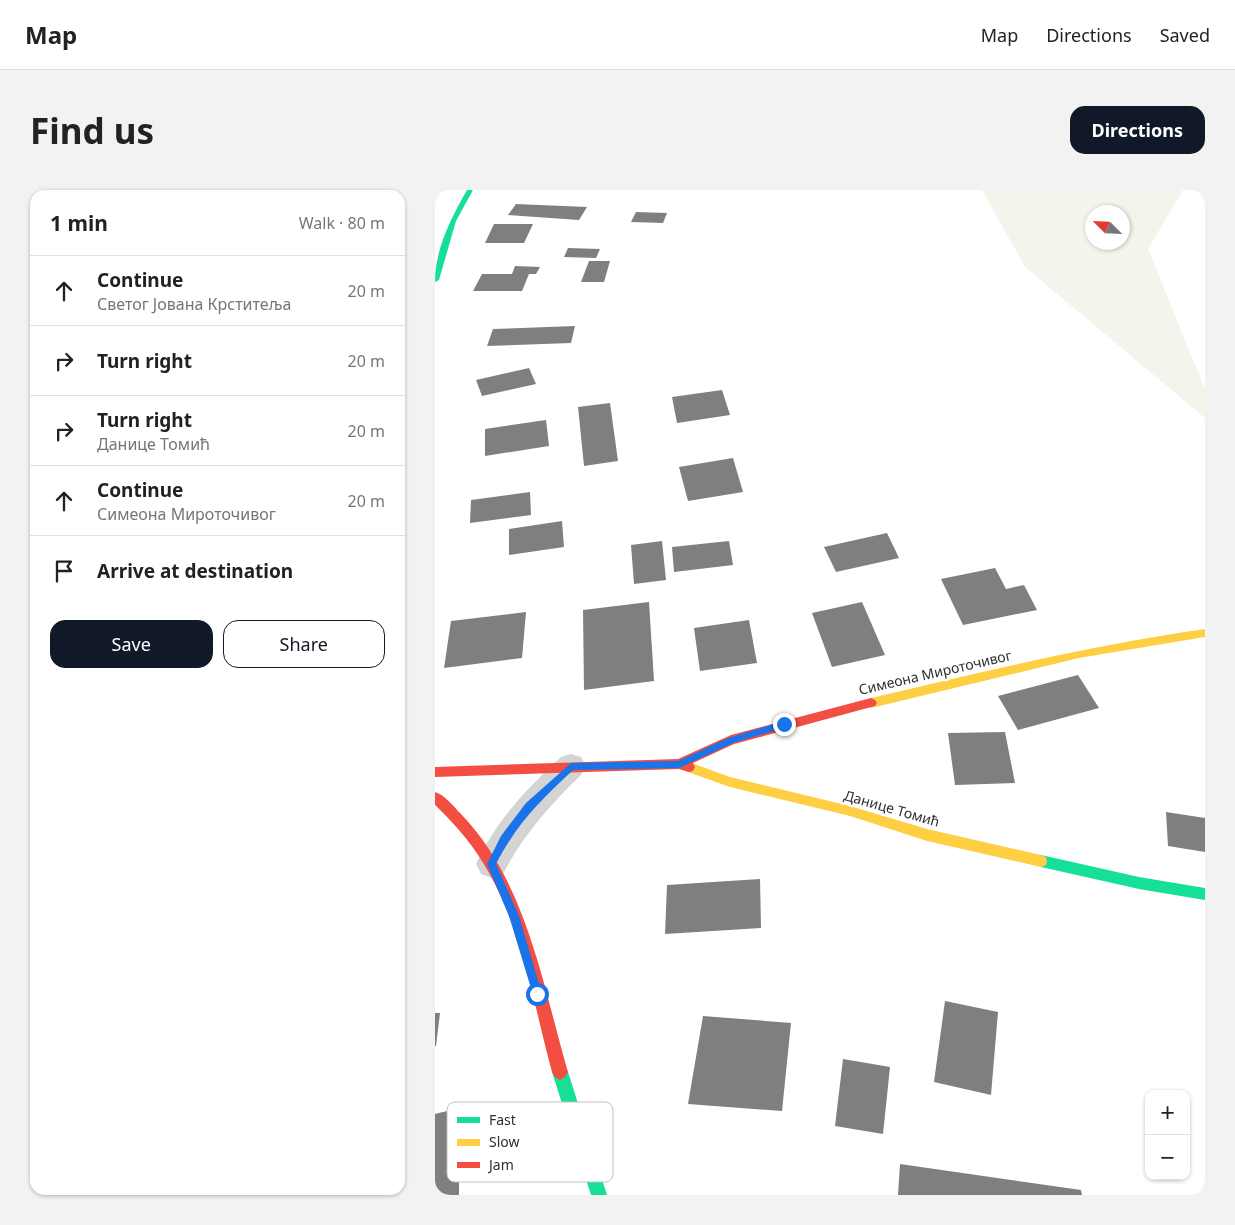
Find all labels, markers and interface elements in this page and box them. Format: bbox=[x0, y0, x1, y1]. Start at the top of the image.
text: Map bbox=[25, 18, 77, 51]
text: Map bbox=[981, 23, 1018, 47]
text: Directions bbox=[1046, 23, 1132, 47]
text: Saved bbox=[1160, 23, 1210, 47]
button: Directions bbox=[1070, 106, 1205, 154]
text: Find us bbox=[30, 107, 154, 154]
north arrow bbox=[1085, 205, 1130, 250]
text: 1 min bbox=[50, 209, 108, 237]
text: Walk · 80 m bbox=[299, 212, 385, 234]
text: Continue bbox=[97, 267, 183, 293]
icon: ahead bbox=[50, 277, 78, 305]
text: 20 m bbox=[348, 280, 385, 302]
text: Светог Јована Крститеља bbox=[97, 293, 291, 315]
icon: right bbox=[50, 347, 78, 375]
text: Turn right bbox=[97, 348, 192, 374]
text: 20 m bbox=[348, 350, 385, 372]
text: Turn right bbox=[97, 407, 192, 433]
icon: right bbox=[50, 417, 78, 445]
text: 20 m bbox=[348, 420, 385, 442]
text: Данице Томић bbox=[97, 433, 210, 455]
text: Continue bbox=[97, 477, 183, 503]
icon: ahead bbox=[50, 487, 78, 515]
text: 20 m bbox=[348, 490, 385, 512]
text: Симеона Мироточивог bbox=[97, 503, 276, 525]
icon: arrive bbox=[50, 557, 78, 585]
text: Arrive at destination bbox=[97, 558, 293, 584]
button: Save bbox=[50, 620, 213, 668]
button: Share bbox=[223, 620, 385, 668]
street label: Симеона Мироточивог bbox=[857, 645, 1013, 699]
route end bbox=[773, 713, 796, 736]
street label: Данице Томић bbox=[842, 785, 942, 831]
route start bbox=[526, 983, 549, 1006]
map controls bbox=[1145, 1090, 1190, 1180]
button: + bbox=[1145, 1090, 1190, 1135]
legend bbox=[447, 1102, 613, 1182]
text: Fast bbox=[489, 1110, 516, 1129]
text: Slow bbox=[489, 1132, 520, 1151]
button: − bbox=[1145, 1135, 1190, 1180]
text: Jam bbox=[487, 1155, 514, 1174]

